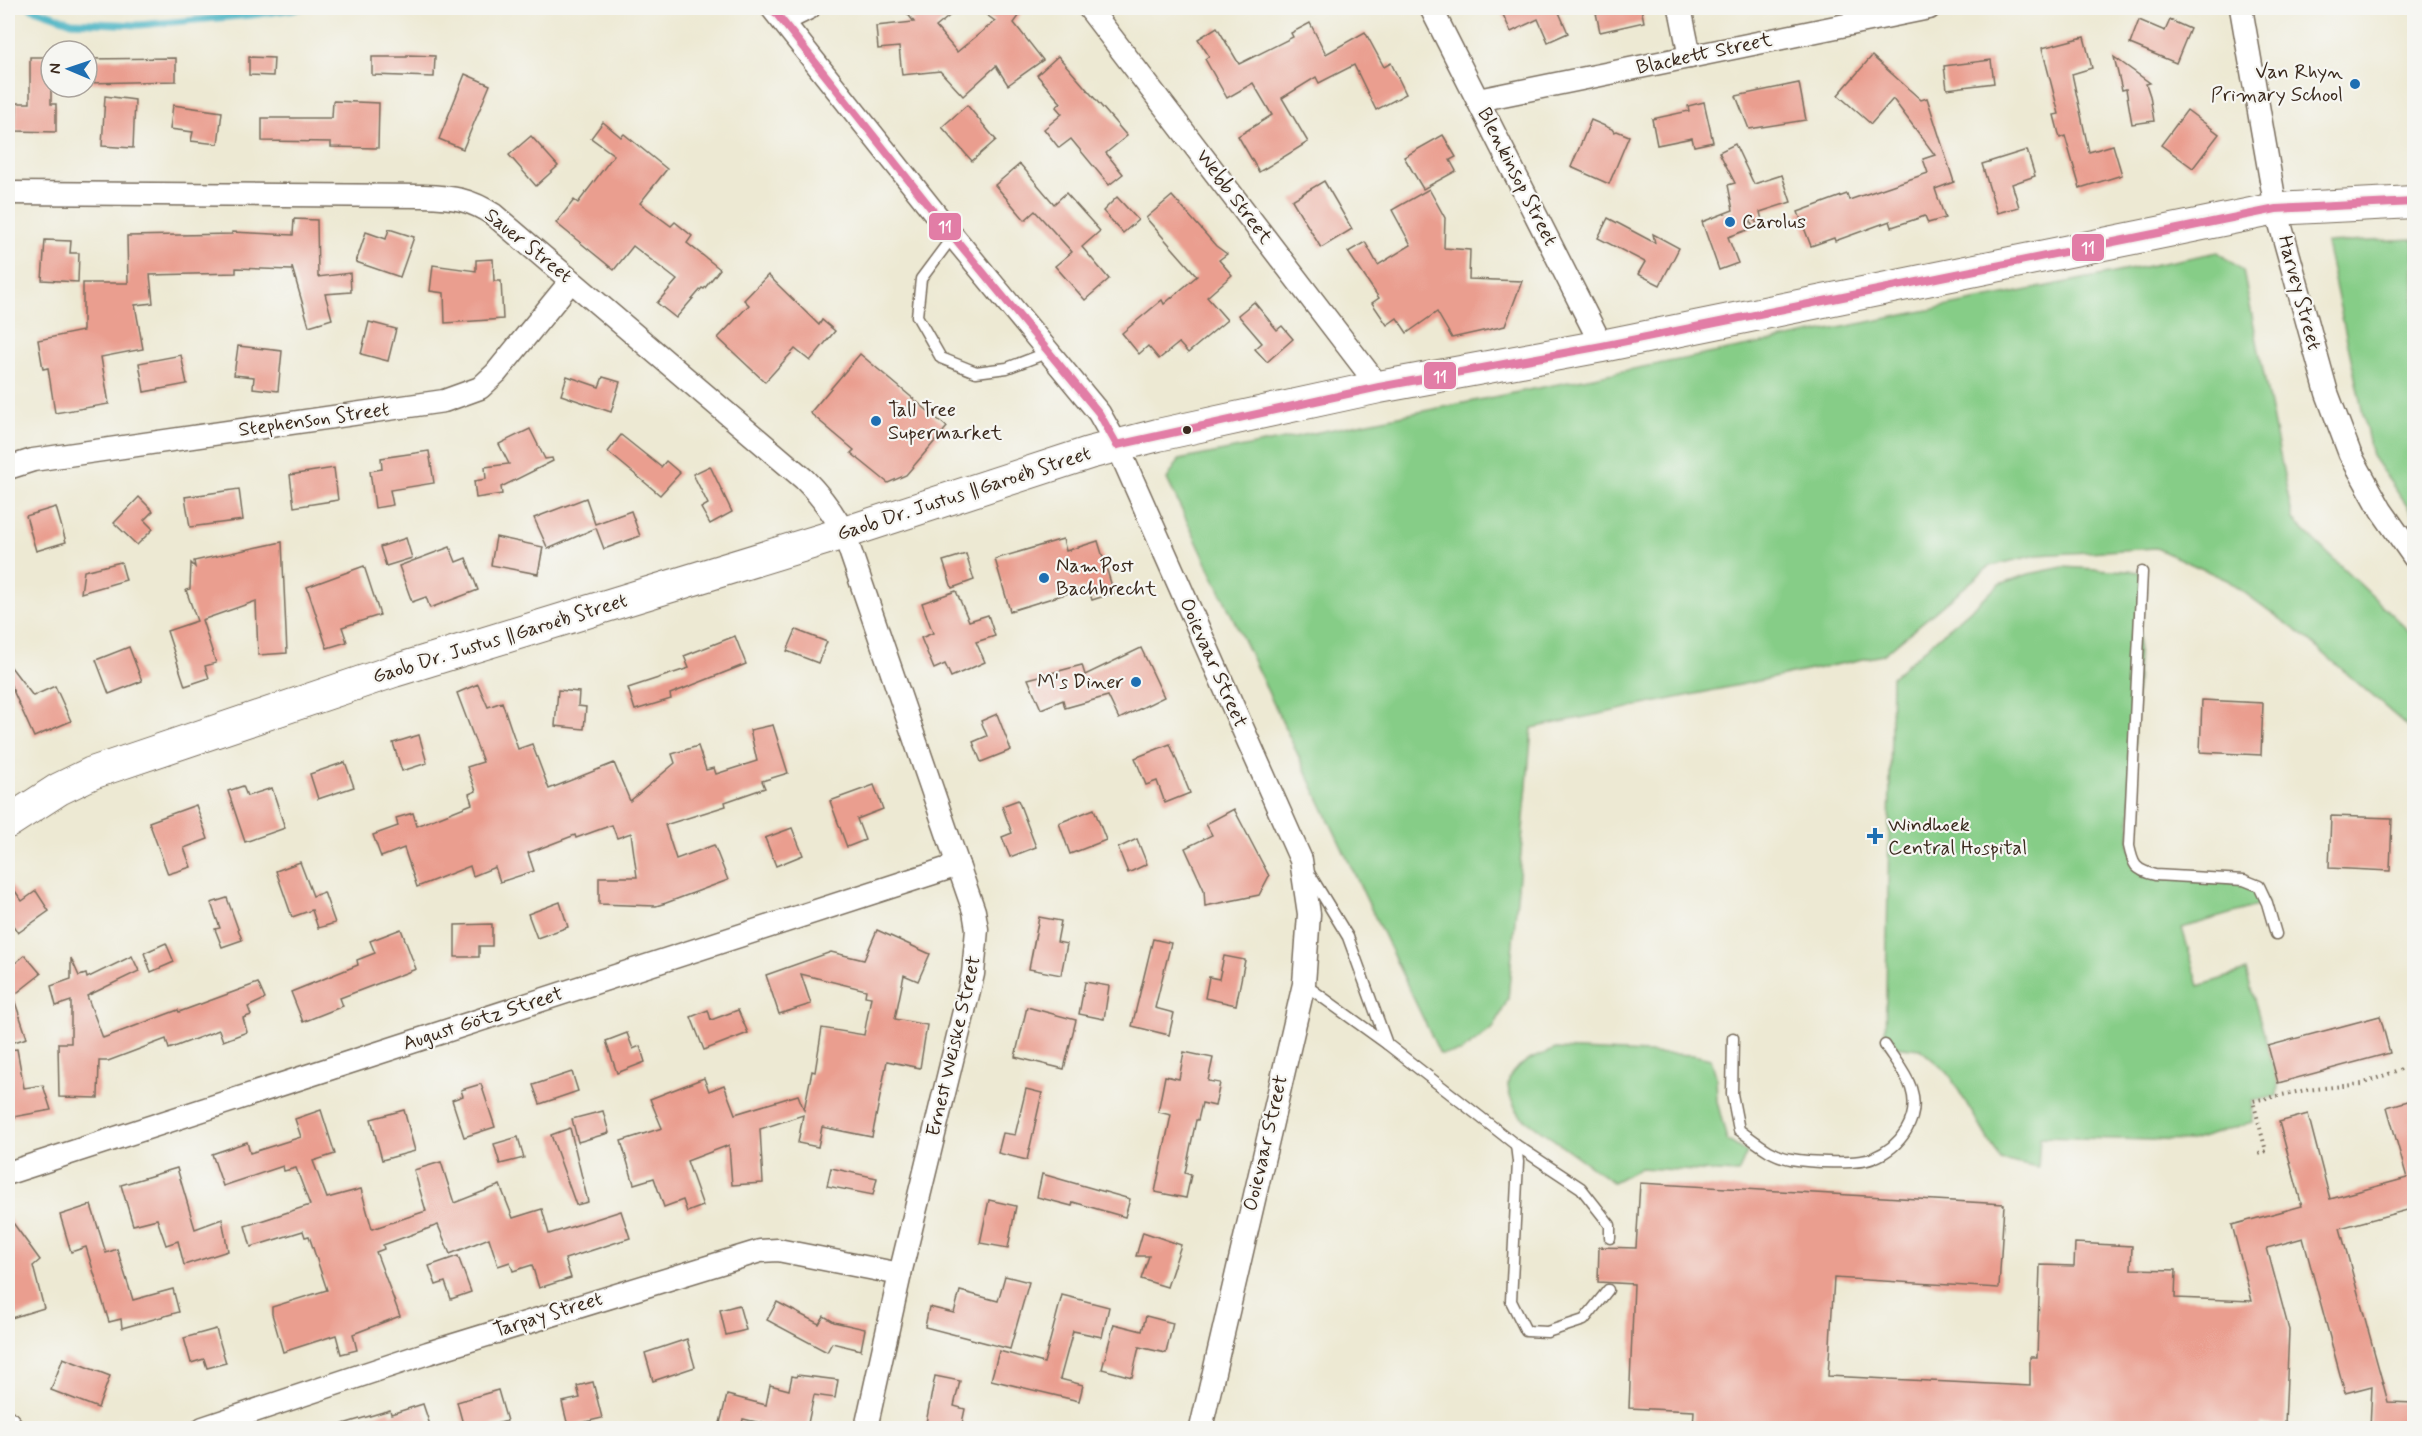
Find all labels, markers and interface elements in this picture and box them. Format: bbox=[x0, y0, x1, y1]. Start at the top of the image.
street label: Blackett Street bbox=[1634, 26, 1775, 82]
north arrow bbox=[39, 39, 99, 99]
place label: Van Rhyn Primary School bbox=[2211, 59, 2343, 109]
text: N bbox=[45, 63, 66, 74]
marker: Van Rhyn Primary School bbox=[2348, 77, 2362, 91]
street label: Blenkinsop Street bbox=[1470, 103, 1564, 251]
street label: Webb Street bbox=[1189, 144, 1279, 250]
street label: Sauer Street bbox=[479, 202, 577, 290]
place label: Carolus bbox=[1742, 209, 1806, 236]
line badge: 11 bbox=[928, 212, 962, 241]
marker: Carolus bbox=[1723, 215, 1737, 229]
text: 11 bbox=[938, 217, 952, 238]
line badge: 11 bbox=[2071, 233, 2105, 262]
street label: Harvey Street bbox=[2271, 233, 2327, 353]
text: 11 bbox=[2081, 238, 2095, 259]
line badge: 11 bbox=[1423, 361, 1457, 390]
text: 11 bbox=[1433, 367, 1447, 388]
street label: Stephenson Street bbox=[237, 396, 391, 444]
place label: Tall Tree Supermarket bbox=[888, 397, 1002, 447]
marker: Tall Tree Supermarket bbox=[869, 414, 883, 428]
unlabelled marker bbox=[1181, 424, 1193, 436]
street label: Gaob Dr. Justus ǁGaroëb Street bbox=[834, 440, 1094, 548]
place label: NamPost Bachbrecht bbox=[1056, 553, 1157, 603]
marker: NamPost Bachbrecht bbox=[1037, 571, 1051, 585]
street label: Gaob Dr. Justus ǁGaroëb Street bbox=[369, 587, 631, 691]
street label: Ooievaar Street bbox=[1172, 594, 1254, 732]
place label: M's Diner bbox=[1037, 669, 1124, 696]
marker: M's Diner bbox=[1129, 675, 1143, 689]
place label: Windhoek Central Hospital bbox=[1888, 812, 2027, 862]
marker: Windhoek Central Hospital bbox=[1866, 827, 1884, 845]
street label: Ernest Weiske Street bbox=[920, 953, 988, 1139]
street label: August Götz Street bbox=[399, 980, 567, 1058]
street label: Ooievaar Street bbox=[1237, 1072, 1295, 1214]
street label: Tarpay Street bbox=[490, 1286, 606, 1344]

